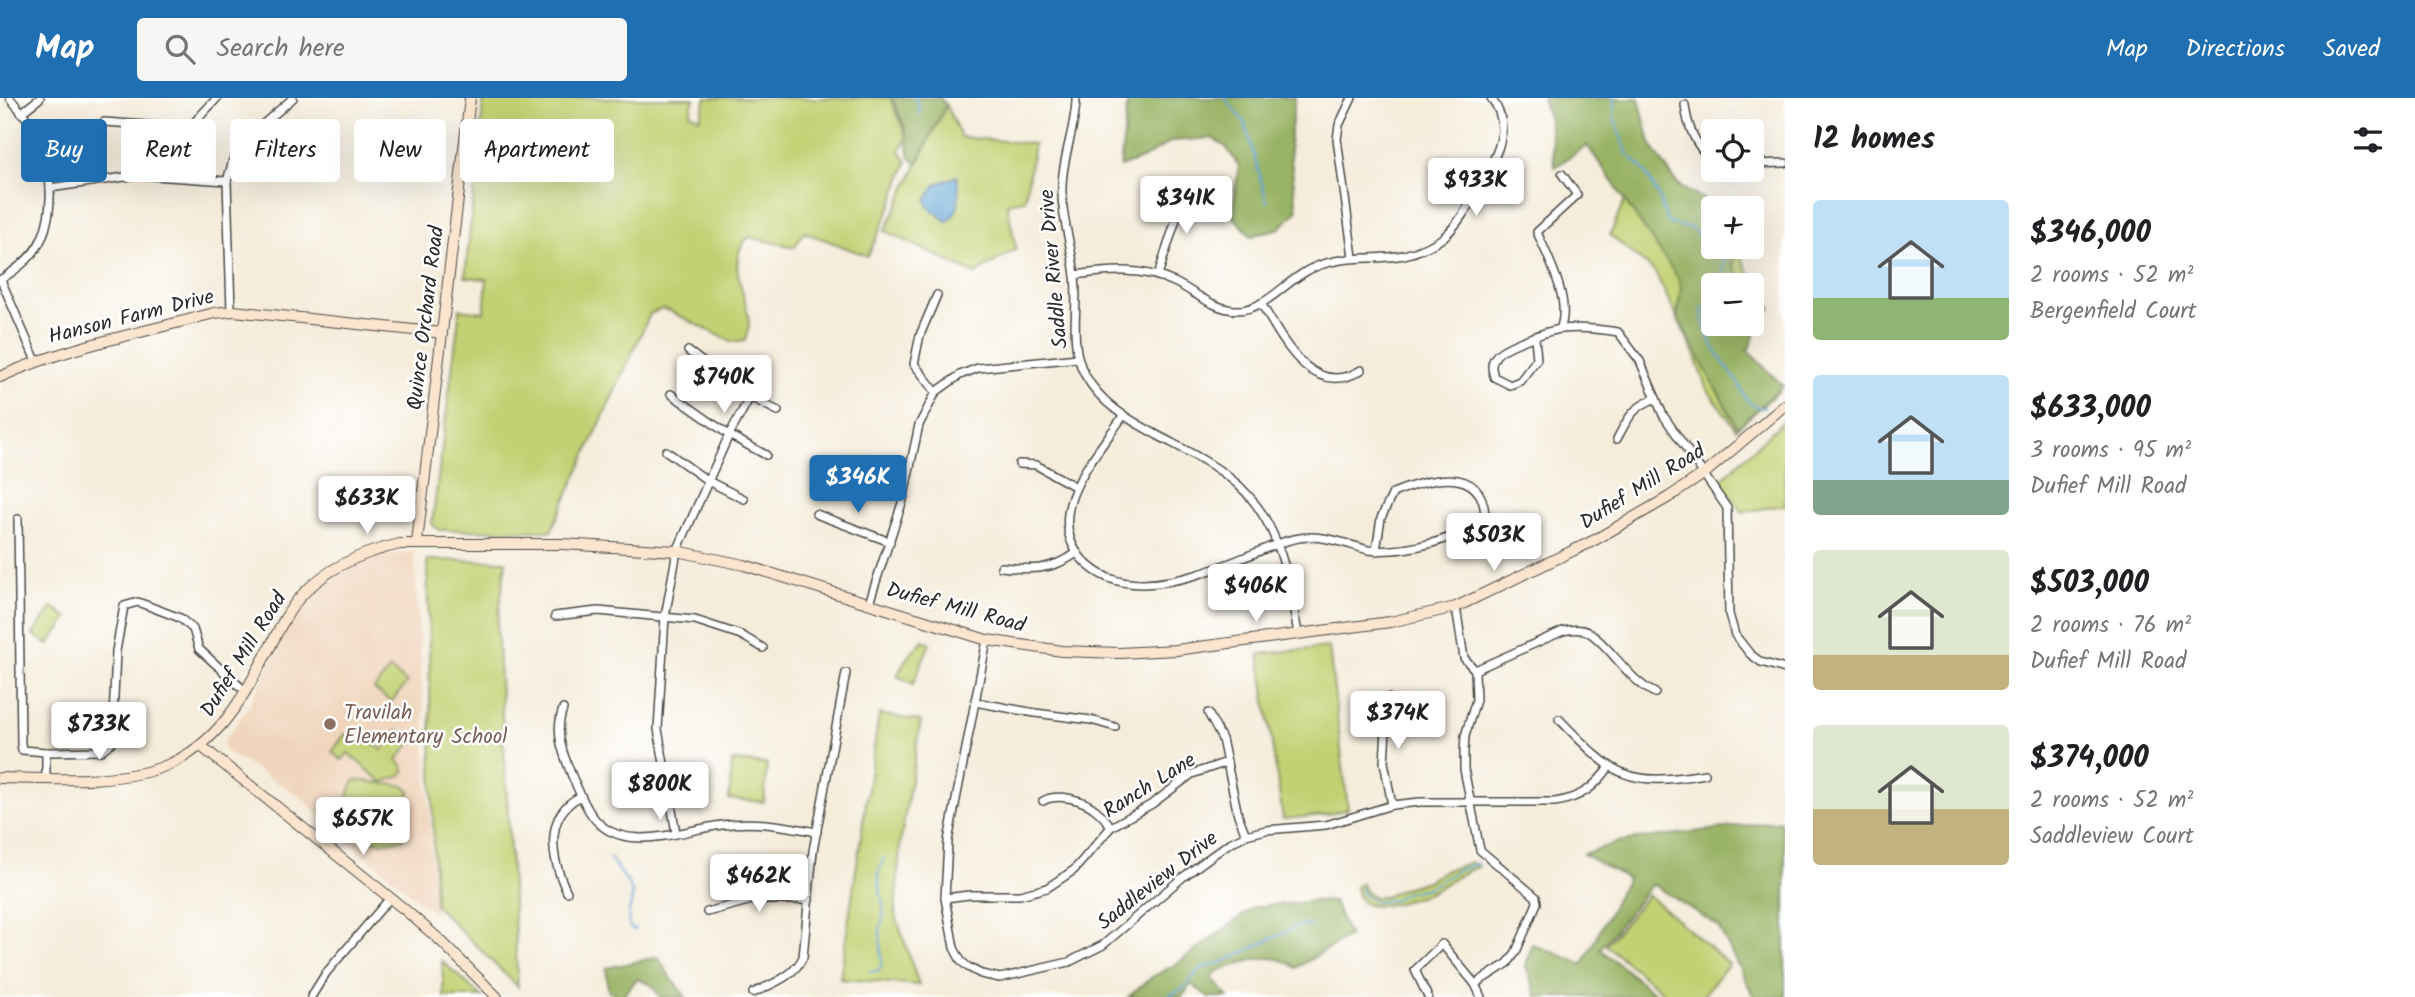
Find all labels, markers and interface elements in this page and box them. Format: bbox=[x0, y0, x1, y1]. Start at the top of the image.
search box bbox=[137, 18, 627, 81]
text: Map bbox=[35, 23, 95, 76]
text: Search here bbox=[217, 28, 345, 70]
icon: search bbox=[161, 30, 199, 68]
text: Map bbox=[2106, 30, 2148, 69]
text: Directions bbox=[2186, 30, 2285, 69]
text: Saved bbox=[2323, 30, 2380, 69]
text: 12 homes bbox=[1813, 116, 1935, 164]
chip: Buy bbox=[21, 119, 107, 182]
chip: Rent bbox=[121, 119, 216, 182]
chip: Filters bbox=[230, 119, 340, 182]
chip: New bbox=[354, 119, 446, 182]
chip: Apartment bbox=[460, 119, 614, 182]
map controls bbox=[1701, 119, 1764, 336]
button: locate bbox=[1701, 119, 1764, 182]
icon: filters bbox=[2349, 121, 2387, 159]
pin: $933K bbox=[1427, 158, 1525, 218]
text: $933K bbox=[1444, 163, 1508, 199]
pin: $341K bbox=[1137, 176, 1235, 236]
text: $341K bbox=[1156, 181, 1216, 217]
street label: Saddle River Drive bbox=[1031, 187, 1078, 350]
button: + bbox=[1701, 196, 1764, 259]
text: $346,000 bbox=[2030, 210, 2151, 258]
street label: Quince Orchard Road bbox=[399, 224, 454, 412]
icon: home bbox=[1869, 228, 1953, 312]
text: 2 rooms · 52 m² bbox=[2030, 258, 2193, 294]
button: − bbox=[1701, 273, 1764, 336]
street label: Hanson Farm Drive bbox=[45, 281, 218, 354]
text: Bergenfield Court bbox=[2030, 294, 2197, 330]
pin: $740K bbox=[675, 356, 773, 415]
text: $740K bbox=[693, 360, 755, 396]
text: $633,000 bbox=[2030, 385, 2151, 433]
icon: home bbox=[1869, 403, 1953, 487]
text: 3 rooms · 95 m² bbox=[2030, 433, 2191, 469]
street label: Dufief Mill Road bbox=[1573, 435, 1713, 539]
pin: $346K bbox=[809, 456, 907, 515]
text: $346K bbox=[825, 460, 891, 496]
text: Dufief Mill Road bbox=[2030, 469, 2187, 505]
pin: $633K bbox=[318, 476, 416, 536]
text: $633K bbox=[334, 481, 400, 517]
pin: $503K bbox=[1445, 514, 1543, 573]
text: $503K bbox=[1462, 518, 1526, 554]
text: $503,000 bbox=[2030, 560, 2149, 608]
pin: $406K bbox=[1207, 564, 1305, 624]
text: $406K bbox=[1224, 569, 1288, 605]
street label: Dufief Mill Road bbox=[882, 574, 1029, 643]
icon: home bbox=[1869, 578, 1953, 662]
street label: Dufief Mill Road bbox=[192, 585, 296, 724]
text: 2 rooms · 76 m² bbox=[2030, 608, 2191, 644]
text: Dufief Mill Road bbox=[2030, 644, 2187, 680]
pin: $374K bbox=[1349, 692, 1447, 751]
text: $374K bbox=[1366, 696, 1430, 732]
place label: Travilah Elementary School bbox=[344, 697, 507, 754]
pin: $733K bbox=[50, 702, 148, 762]
text: $733K bbox=[67, 707, 131, 743]
marker: Travilah Elementary School bbox=[322, 716, 338, 732]
text: $374,000 bbox=[2030, 735, 2149, 783]
street label: Ranch Lane bbox=[1097, 744, 1203, 828]
icon: home bbox=[1869, 753, 1953, 837]
pin: $800K bbox=[611, 762, 709, 822]
text: $800K bbox=[628, 767, 692, 803]
text: 2 rooms · 52 m² bbox=[2030, 783, 2193, 819]
pin: $657K bbox=[314, 798, 412, 857]
text: $657K bbox=[332, 802, 394, 838]
text: Saddleview Court bbox=[2030, 819, 2194, 855]
street label: Saddleview Drive bbox=[1090, 823, 1226, 939]
pin: $462K bbox=[710, 854, 808, 914]
text: $462K bbox=[726, 859, 792, 895]

